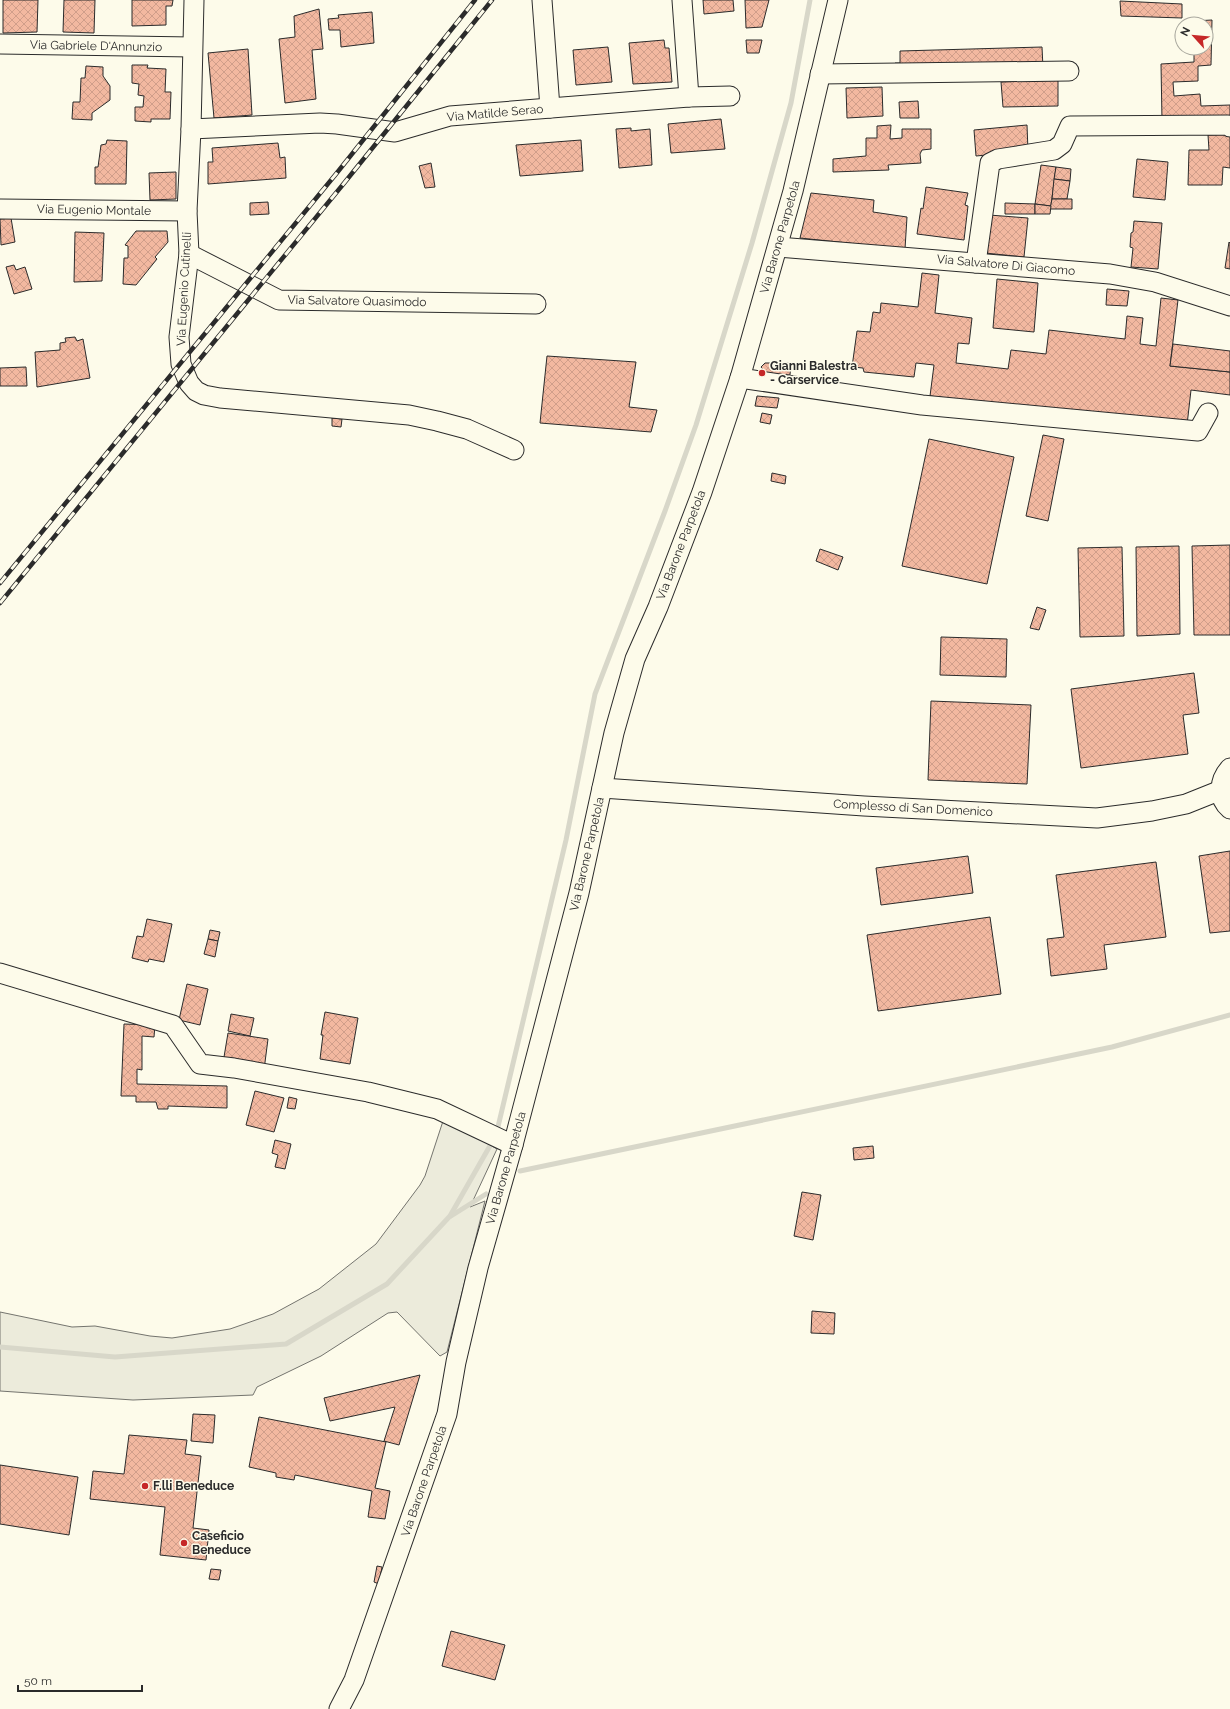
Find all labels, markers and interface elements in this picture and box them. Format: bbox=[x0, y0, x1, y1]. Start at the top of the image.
north arrow bbox=[1174, 16, 1214, 56]
text: N bbox=[1178, 25, 1193, 38]
street label: Via Gabriele D'Annunzio bbox=[30, 38, 162, 54]
street label: Via Matilde Serao bbox=[446, 102, 544, 124]
street label: Via Barone Parpetola bbox=[757, 179, 803, 295]
street label: Via Eugenio Montale bbox=[37, 202, 151, 218]
street label: Via Eugenio Cutinelli bbox=[174, 232, 194, 346]
street label: Via Salvatore Di Giacomo bbox=[936, 252, 1076, 278]
street label: Via Salvatore Quasimodo bbox=[287, 293, 427, 309]
place label: Gianni Balestra - Carservice bbox=[770, 359, 857, 387]
marker: Gianni Balestra - Carservice bbox=[757, 368, 767, 378]
street label: Via Barone Parpetola bbox=[654, 488, 708, 602]
street label: Via Barone Parpetola bbox=[567, 796, 607, 912]
street label: Complesso di San Domenico bbox=[833, 797, 993, 819]
street label: Via Barone Parpetola bbox=[483, 1110, 529, 1226]
street label: Via Barone Parpetola bbox=[398, 1424, 450, 1538]
place label: F.lli Beneduce bbox=[153, 1479, 234, 1493]
marker: F.lli Beneduce bbox=[140, 1481, 150, 1491]
place label: Caseficio Beneduce bbox=[192, 1529, 251, 1557]
marker: Caseficio Beneduce bbox=[179, 1538, 189, 1548]
scale bar bbox=[18, 1667, 142, 1693]
text: 50 m bbox=[24, 1674, 52, 1688]

